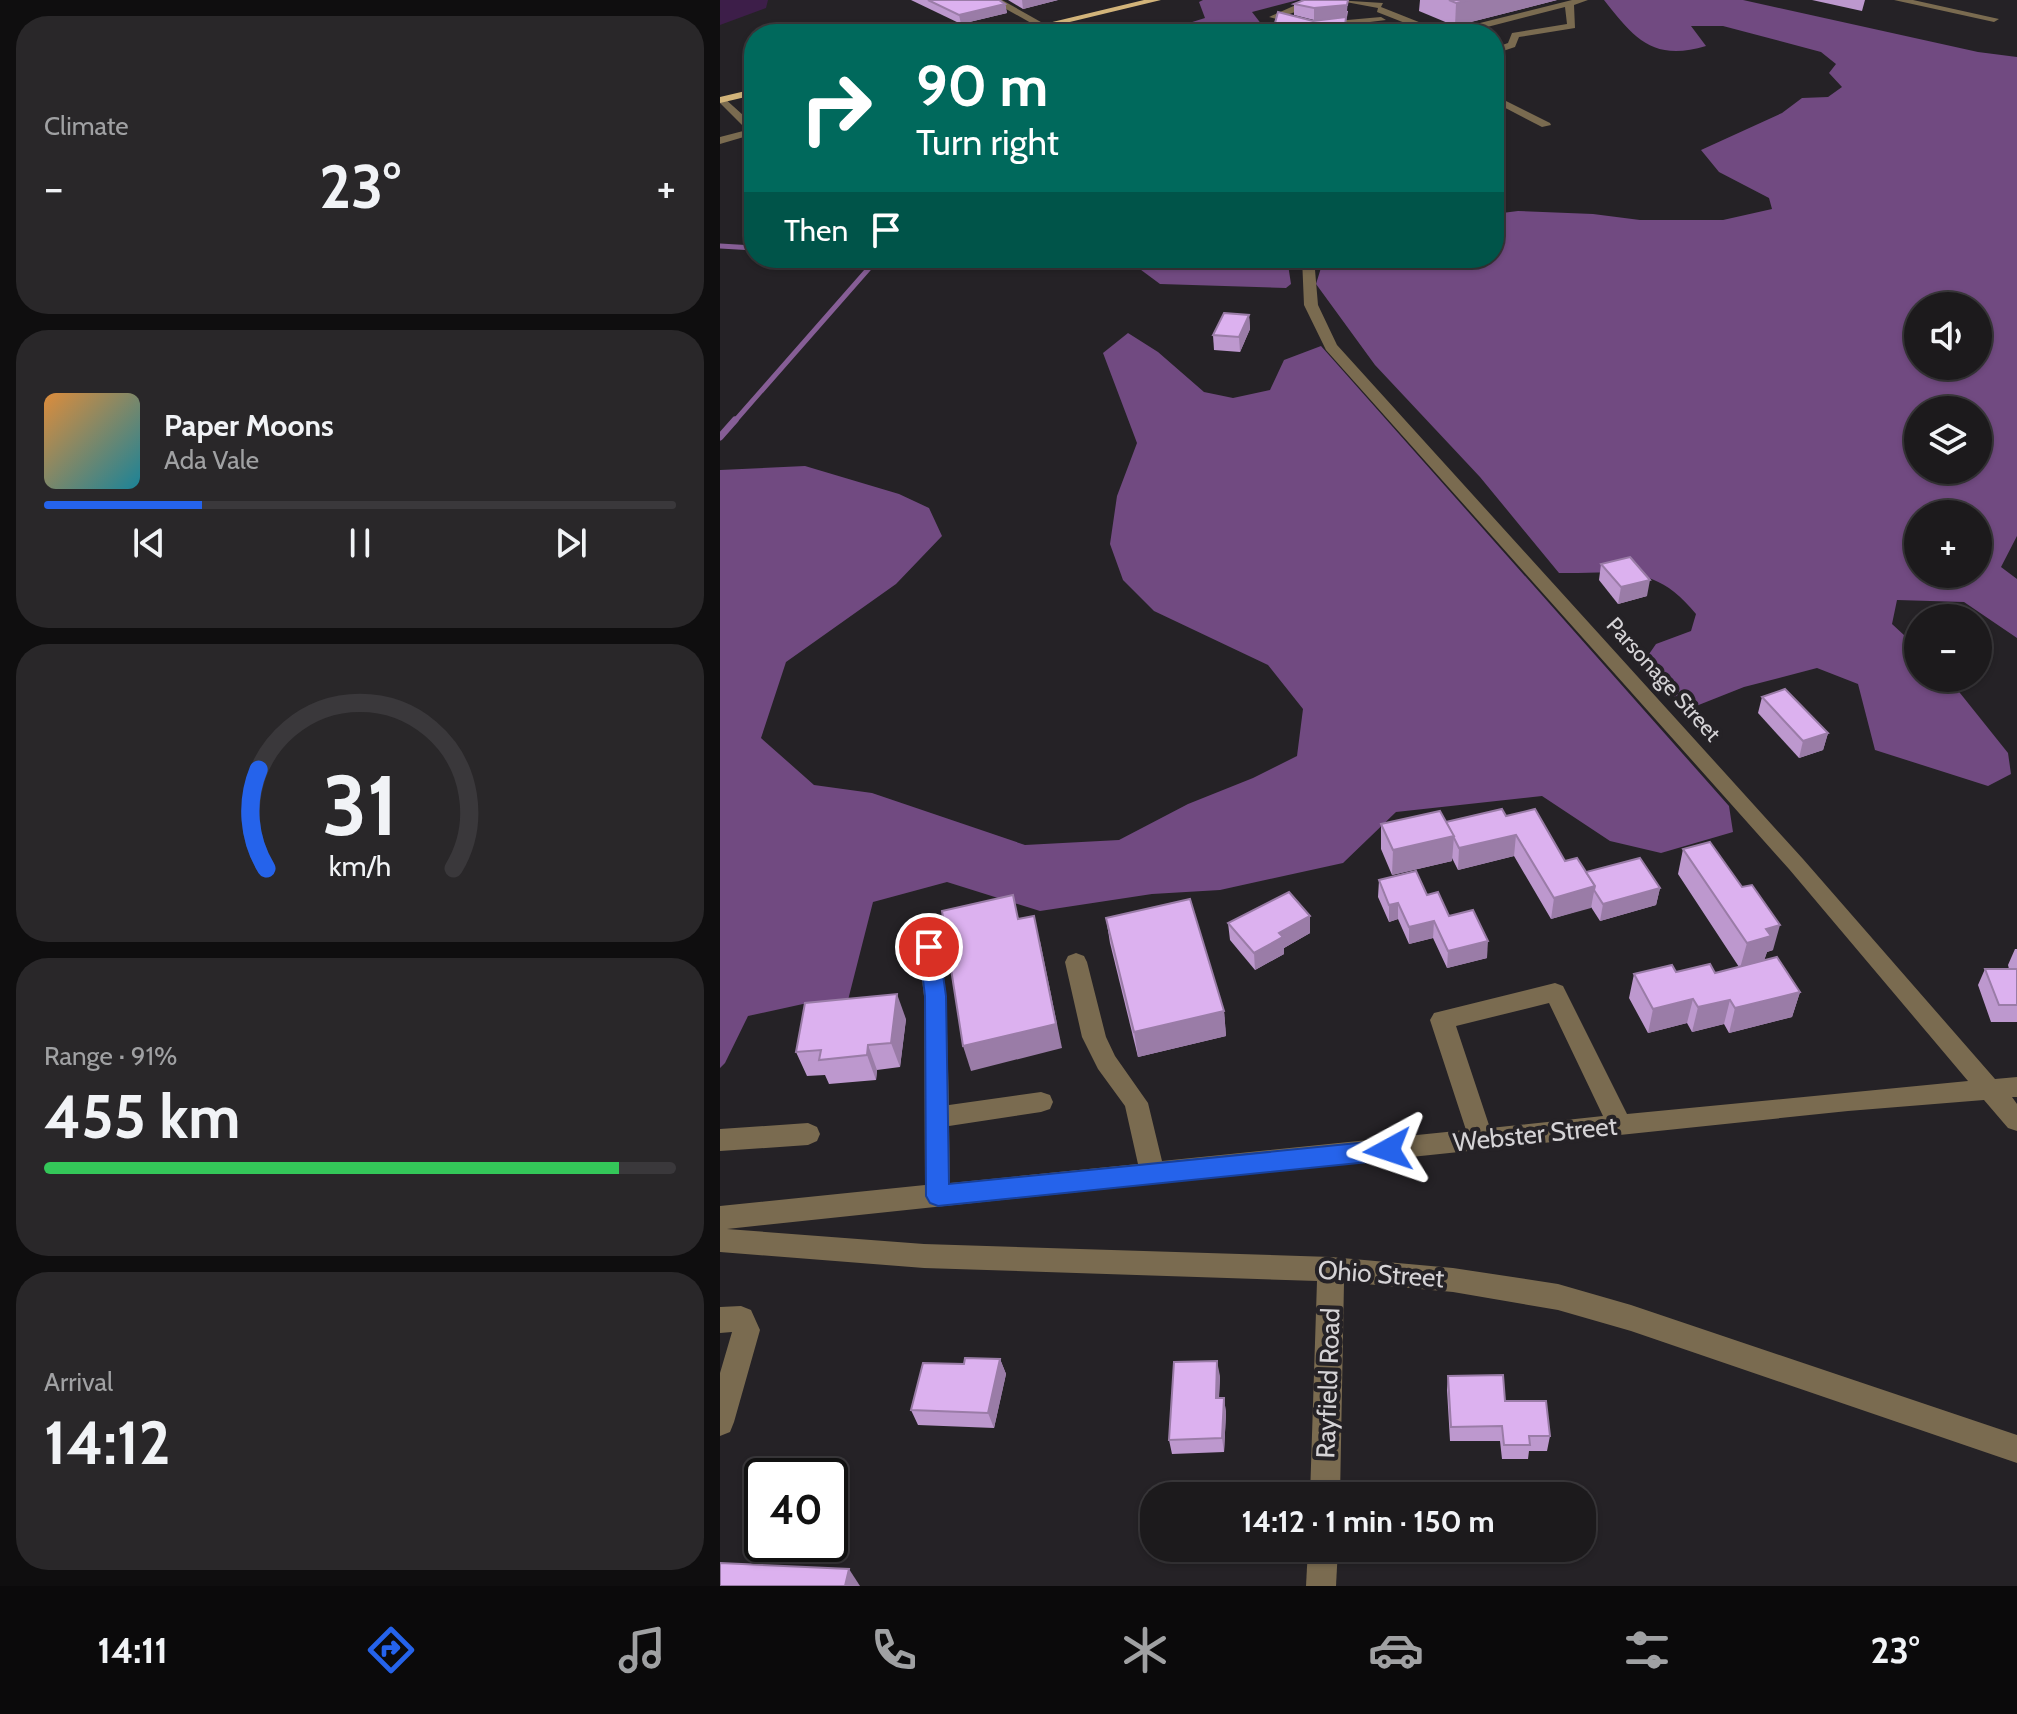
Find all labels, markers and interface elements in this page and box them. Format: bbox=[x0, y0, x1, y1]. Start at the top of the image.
text: 90 m bbox=[916, 52, 1048, 120]
icon: right bbox=[784, 56, 888, 160]
text: Climate bbox=[44, 110, 129, 142]
text: Turn right bbox=[916, 120, 1059, 164]
text: 23° bbox=[319, 150, 401, 223]
text: − bbox=[44, 161, 63, 214]
text: + bbox=[657, 161, 676, 214]
icon: arrive bbox=[864, 208, 908, 252]
text: Then bbox=[784, 212, 848, 249]
map controls bbox=[1904, 292, 1992, 692]
button: sound bbox=[1904, 292, 1992, 380]
button: layers bbox=[1904, 396, 1992, 484]
text: Paper Moons bbox=[164, 407, 334, 444]
text: Ada Vale bbox=[164, 444, 259, 476]
button: + bbox=[1904, 500, 1992, 588]
icon: previous bbox=[127, 521, 171, 565]
icon: pause bbox=[338, 521, 382, 565]
icon: next bbox=[549, 521, 593, 565]
button: − bbox=[1904, 604, 1992, 692]
street label: Parsonage Street bbox=[1601, 612, 1727, 747]
text: 31 bbox=[322, 755, 398, 856]
text: km/h bbox=[329, 848, 391, 883]
pin bbox=[895, 913, 963, 981]
icon: arrive bbox=[907, 925, 951, 969]
text: Range · 91% bbox=[44, 1040, 177, 1072]
text: 455 km bbox=[44, 1080, 240, 1153]
position arrow bbox=[1346, 1108, 1430, 1192]
street label: Webster Street bbox=[1451, 1109, 1619, 1159]
street label: Ohio Street bbox=[1317, 1254, 1445, 1294]
street label: Rayfield Road bbox=[1309, 1307, 1347, 1459]
text: Arrival bbox=[44, 1366, 113, 1398]
text: 14:12 bbox=[44, 1406, 171, 1479]
speed limit sign: 40 bbox=[744, 1458, 848, 1562]
text: 14:12 · 1 min · 150 m bbox=[1241, 1503, 1495, 1540]
icon: directions bbox=[363, 1622, 419, 1678]
icon: music bbox=[614, 1622, 670, 1678]
icon: phone bbox=[866, 1622, 922, 1678]
icon: climate bbox=[1117, 1622, 1173, 1678]
icon: car bbox=[1368, 1622, 1424, 1678]
icon: filters bbox=[1619, 1622, 1675, 1678]
text: 14:11 bbox=[98, 1628, 168, 1672]
text: 23° bbox=[1870, 1628, 1919, 1672]

